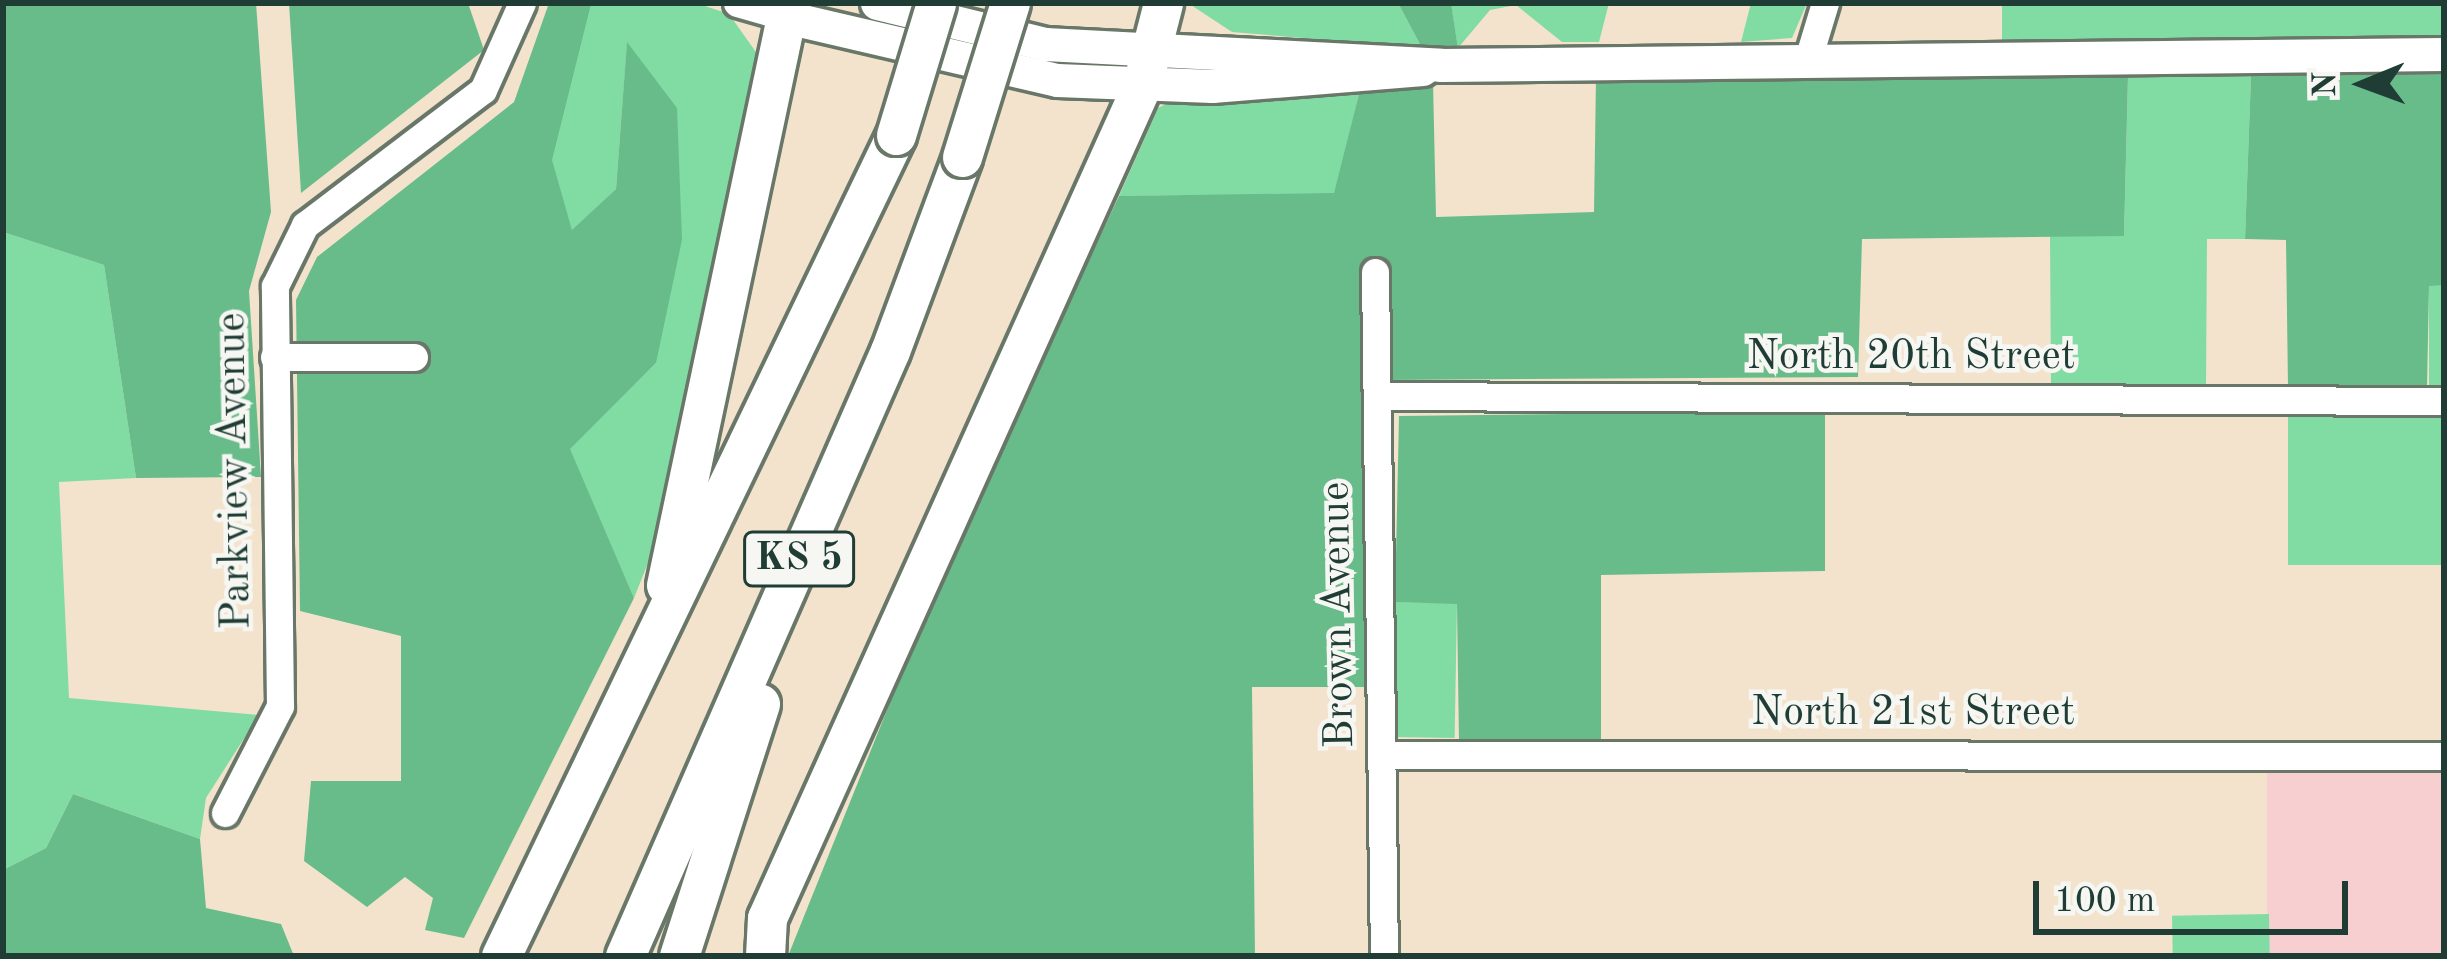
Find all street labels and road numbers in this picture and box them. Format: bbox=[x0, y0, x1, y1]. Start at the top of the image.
street label: Parkview Avenue bbox=[207, 312, 263, 630]
street label: North 20th Street bbox=[1746, 332, 2076, 382]
street label: Brown Avenue bbox=[1311, 481, 1367, 749]
road number: KS 5 bbox=[742, 526, 856, 592]
street label: North 21st Street bbox=[1751, 688, 2075, 738]

